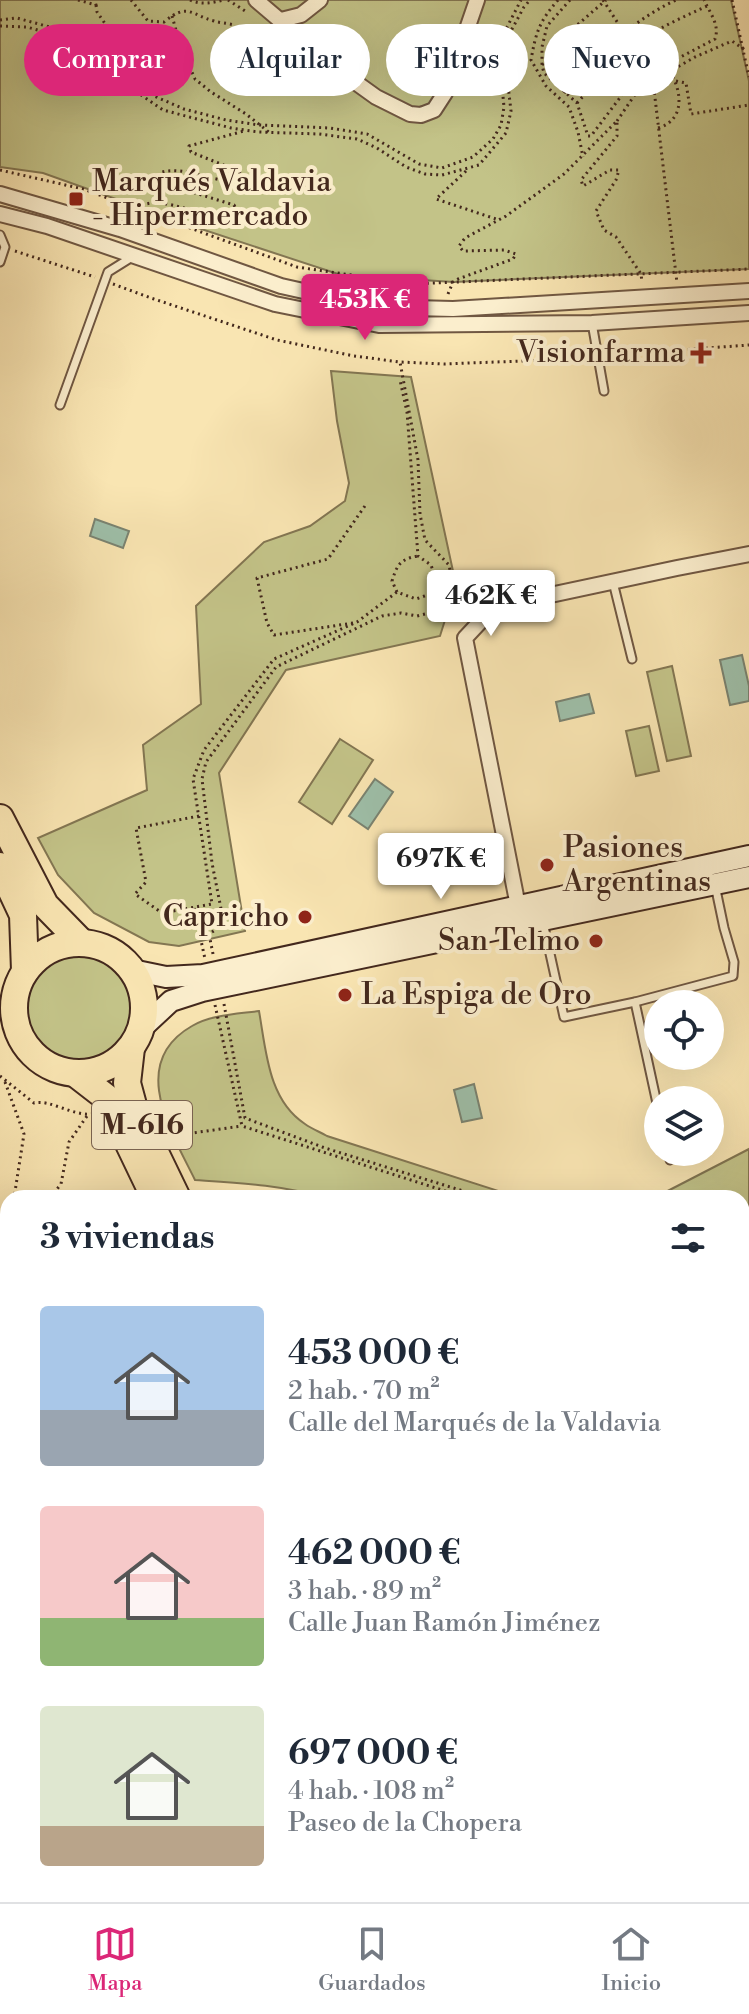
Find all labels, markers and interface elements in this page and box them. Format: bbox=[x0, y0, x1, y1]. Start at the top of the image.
chip: Comprar bbox=[24, 24, 194, 96]
chip: Alquilar bbox=[210, 24, 370, 96]
chip: Filtros bbox=[386, 24, 528, 96]
chip: Nuevo bbox=[544, 24, 679, 96]
place label: Marqués Valdavia - Hipermercado bbox=[92, 163, 332, 235]
marker: Marqués Valdavia - Hipermercado bbox=[67, 190, 85, 208]
pin: 453K € bbox=[300, 274, 430, 342]
text: 453K € bbox=[319, 284, 411, 316]
place label: Visionfarma bbox=[516, 334, 686, 372]
marker: Visionfarma bbox=[692, 344, 710, 362]
pin: 462K € bbox=[426, 570, 556, 638]
text: 462K € bbox=[445, 580, 537, 612]
place label: Pasiones Argentinas bbox=[562, 829, 711, 901]
pin: 697K € bbox=[376, 833, 506, 901]
text: 697K € bbox=[396, 843, 486, 875]
marker: Pasiones Argentinas bbox=[538, 856, 556, 874]
place label: Capricho bbox=[163, 898, 289, 936]
marker: Capricho bbox=[296, 908, 314, 926]
place label: San Telmo bbox=[438, 922, 580, 960]
marker: San Telmo bbox=[587, 932, 605, 950]
place label: La Espiga de Oro bbox=[361, 976, 592, 1014]
marker: La Espiga de Oro bbox=[336, 986, 354, 1004]
map controls bbox=[644, 990, 724, 1166]
button: locate bbox=[644, 990, 724, 1070]
button: layers bbox=[644, 1086, 724, 1166]
road number: M-616 bbox=[92, 1101, 192, 1149]
icon: filters bbox=[666, 1216, 710, 1260]
text: 3 viviendas bbox=[40, 1217, 215, 1259]
text: 453 000 € bbox=[288, 1333, 460, 1375]
icon: home bbox=[104, 1338, 200, 1434]
text: 2 hab. · 70 m² bbox=[288, 1375, 440, 1407]
text: Calle del Marqués de la Valdavia bbox=[288, 1407, 661, 1439]
text: 462 000 € bbox=[288, 1533, 461, 1575]
icon: home bbox=[104, 1538, 200, 1634]
text: 3 hab. · 89 m² bbox=[288, 1575, 441, 1607]
text: Calle Juan Ramón Jiménez bbox=[288, 1607, 600, 1639]
text: 697 000 € bbox=[288, 1733, 458, 1775]
icon: home bbox=[104, 1738, 200, 1834]
text: 4 hab. · 108 m² bbox=[288, 1775, 454, 1807]
text: Paseo de la Chopera bbox=[288, 1807, 522, 1839]
tab: Mapa bbox=[88, 1922, 142, 1997]
tab: Guardados bbox=[318, 1922, 426, 1997]
tab: Inicio bbox=[602, 1922, 661, 1997]

